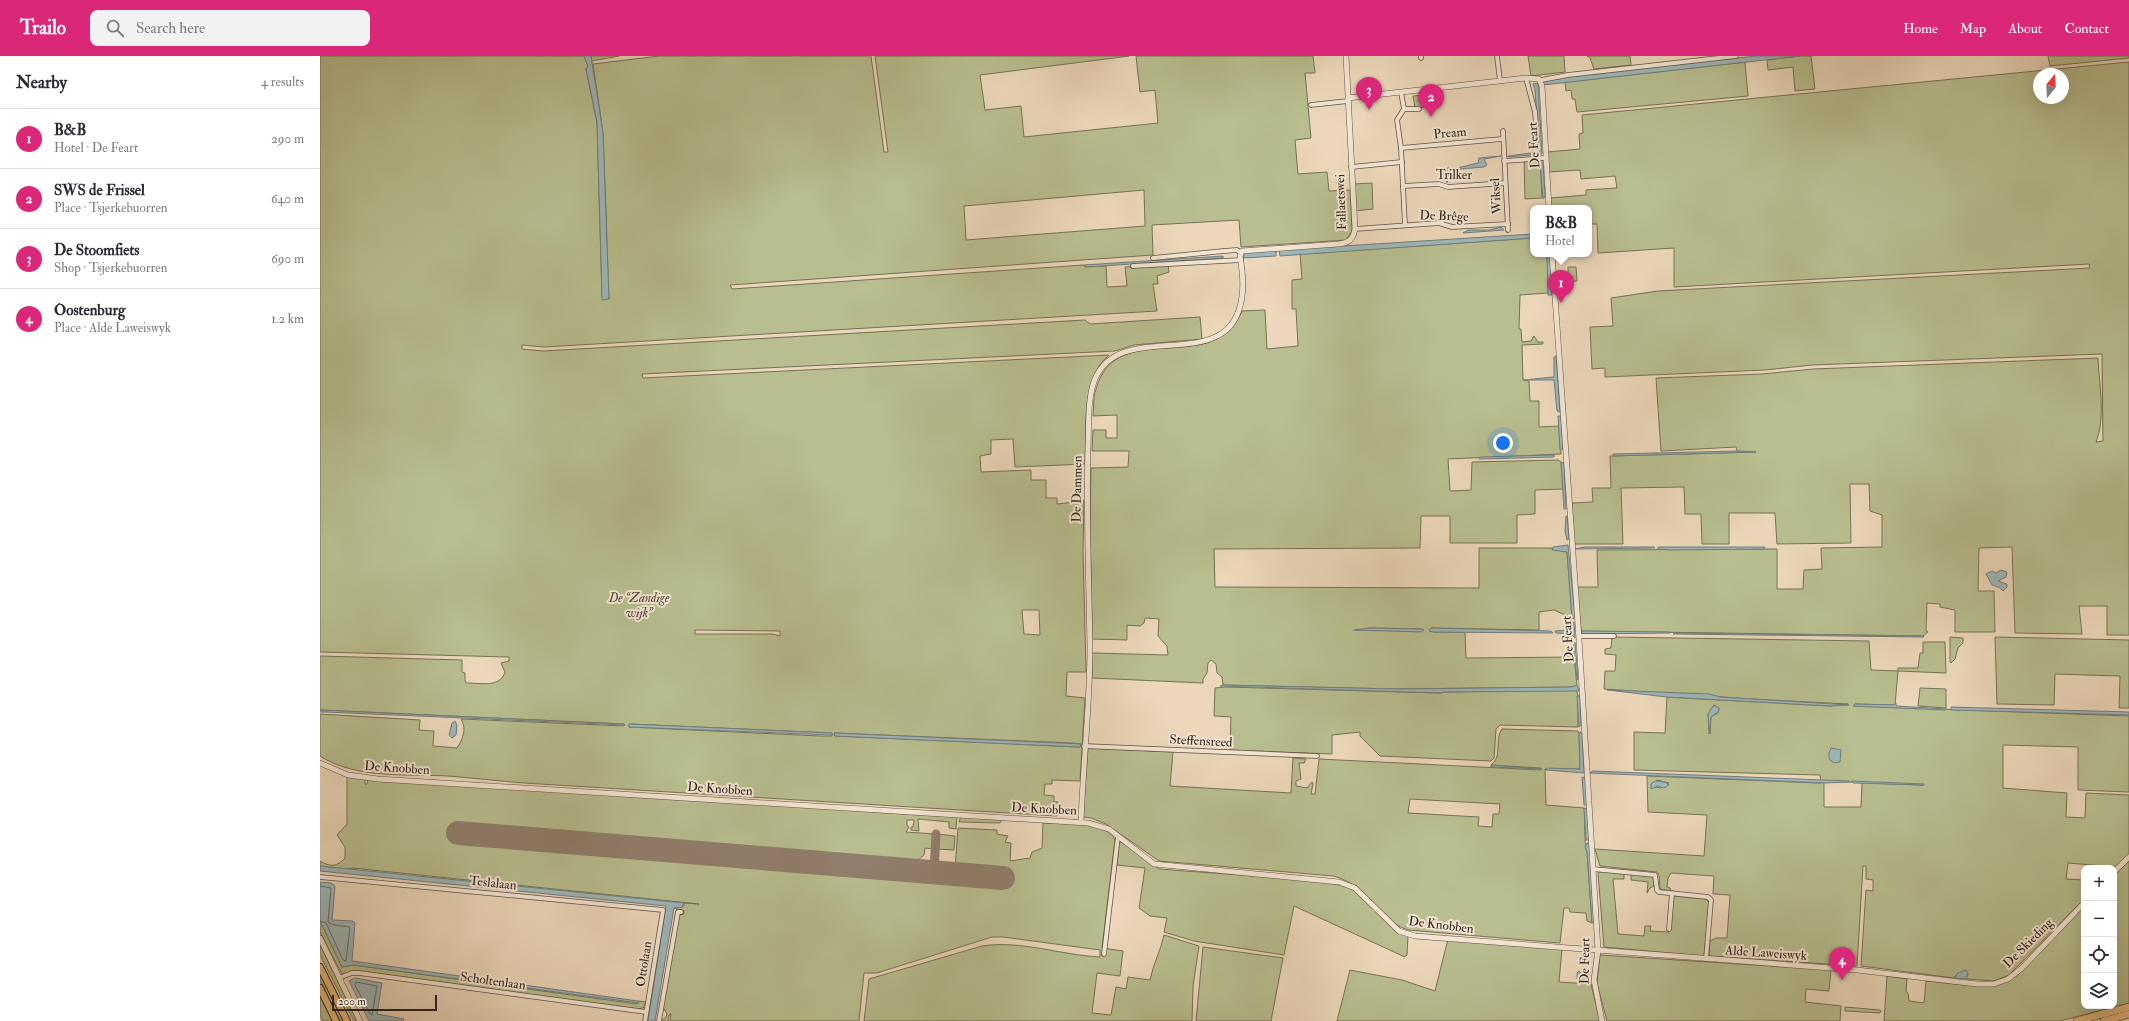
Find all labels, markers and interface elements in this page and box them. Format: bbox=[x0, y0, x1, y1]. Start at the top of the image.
search box bbox=[90, 10, 370, 46]
text: Trailo bbox=[20, 16, 66, 40]
icon: search bbox=[104, 17, 126, 39]
text: Search here bbox=[136, 19, 205, 38]
text: Home bbox=[1903, 20, 1938, 37]
text: Map bbox=[1960, 20, 1986, 37]
text: About bbox=[2008, 20, 2042, 37]
text: Contact bbox=[2064, 20, 2109, 37]
north arrow bbox=[2033, 68, 2069, 104]
text: Nearby bbox=[16, 72, 67, 93]
text: 4 results bbox=[261, 74, 304, 90]
pin: 3 bbox=[1356, 77, 1382, 110]
pin: 2 bbox=[1418, 84, 1444, 117]
text: B&B bbox=[54, 121, 86, 140]
street label: De Feart bbox=[1524, 121, 1544, 169]
street label: Pream bbox=[1433, 124, 1467, 142]
text: 1 bbox=[27, 131, 31, 147]
text: 290 m bbox=[271, 131, 304, 147]
text: Hotel · De Feart bbox=[54, 140, 138, 156]
street label: Trilker bbox=[1436, 167, 1472, 183]
street label: Fallaetswei bbox=[1332, 173, 1350, 230]
street label: Wiksel bbox=[1487, 177, 1505, 216]
text: SWS de Frissel bbox=[54, 181, 145, 200]
text: 2 bbox=[26, 191, 32, 207]
text: 640 m bbox=[271, 191, 304, 207]
text: Place · Tsjerkebuorren bbox=[54, 200, 168, 216]
popup bbox=[1530, 205, 1592, 257]
street label: De Brêge bbox=[1419, 207, 1469, 225]
text: B&B bbox=[1545, 214, 1577, 233]
text: Hotel bbox=[1545, 233, 1575, 249]
text: De Stoomfiets bbox=[54, 241, 139, 260]
text: 3 bbox=[27, 251, 32, 267]
text: 690 m bbox=[271, 251, 304, 267]
text: Shop · Tsjerkebuorren bbox=[54, 260, 167, 276]
pin: 1 bbox=[1548, 270, 1574, 303]
text: Oostenburg bbox=[54, 301, 125, 320]
text: 4 bbox=[25, 311, 33, 327]
text: 1.2 km bbox=[271, 311, 304, 327]
text: Place · Alde Laweiswyk bbox=[54, 320, 171, 336]
your location bbox=[1493, 433, 1513, 453]
street label: De Dammen bbox=[1068, 455, 1086, 523]
park label: De “Zandige wijk” bbox=[608, 590, 670, 621]
street label: De Feart bbox=[1558, 615, 1578, 663]
street label: Steffensreed bbox=[1169, 731, 1233, 751]
street label: De Knobben bbox=[364, 758, 431, 778]
street label: De Knobben bbox=[687, 779, 754, 799]
street label: De Knobben bbox=[1011, 799, 1077, 819]
map controls bbox=[2081, 865, 2117, 1009]
button: + bbox=[2081, 865, 2117, 901]
street label: Teslalaan bbox=[469, 873, 518, 893]
button: − bbox=[2081, 901, 2117, 937]
street label: De Knobben bbox=[1407, 913, 1475, 937]
street label: De Skieding bbox=[2000, 914, 2057, 971]
button: locate bbox=[2081, 937, 2117, 973]
street label: De Feart bbox=[1577, 938, 1593, 984]
street label: Ottolaan bbox=[633, 940, 656, 988]
street label: Alde Laweiswyk bbox=[1723, 942, 1808, 965]
pin: 4 bbox=[1829, 947, 1855, 980]
street label: Scholtenlaan bbox=[459, 968, 527, 994]
button: layers bbox=[2081, 973, 2117, 1009]
scale bar bbox=[332, 993, 437, 1012]
text: 200 m bbox=[338, 995, 366, 1008]

